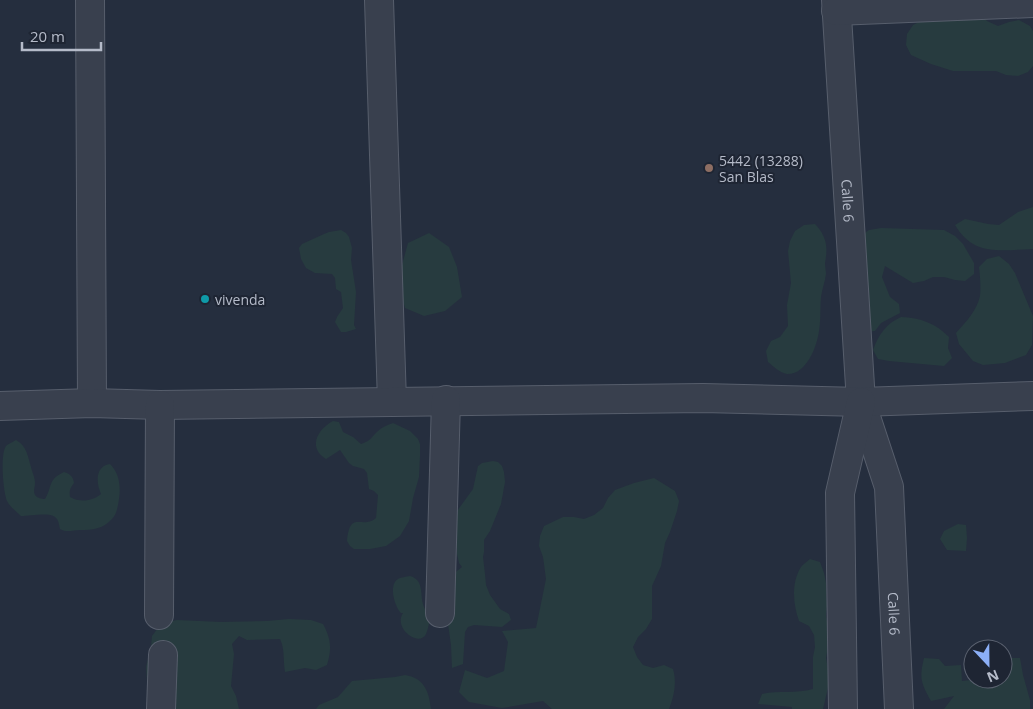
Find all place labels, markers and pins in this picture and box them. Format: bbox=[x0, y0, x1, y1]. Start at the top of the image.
place label: 5442 (13288) San Blas bbox=[719, 151, 803, 186]
marker: 5442 (13288) San Blas bbox=[703, 162, 715, 174]
place label: vivenda bbox=[215, 290, 265, 309]
marker: vivenda bbox=[199, 293, 211, 305]

